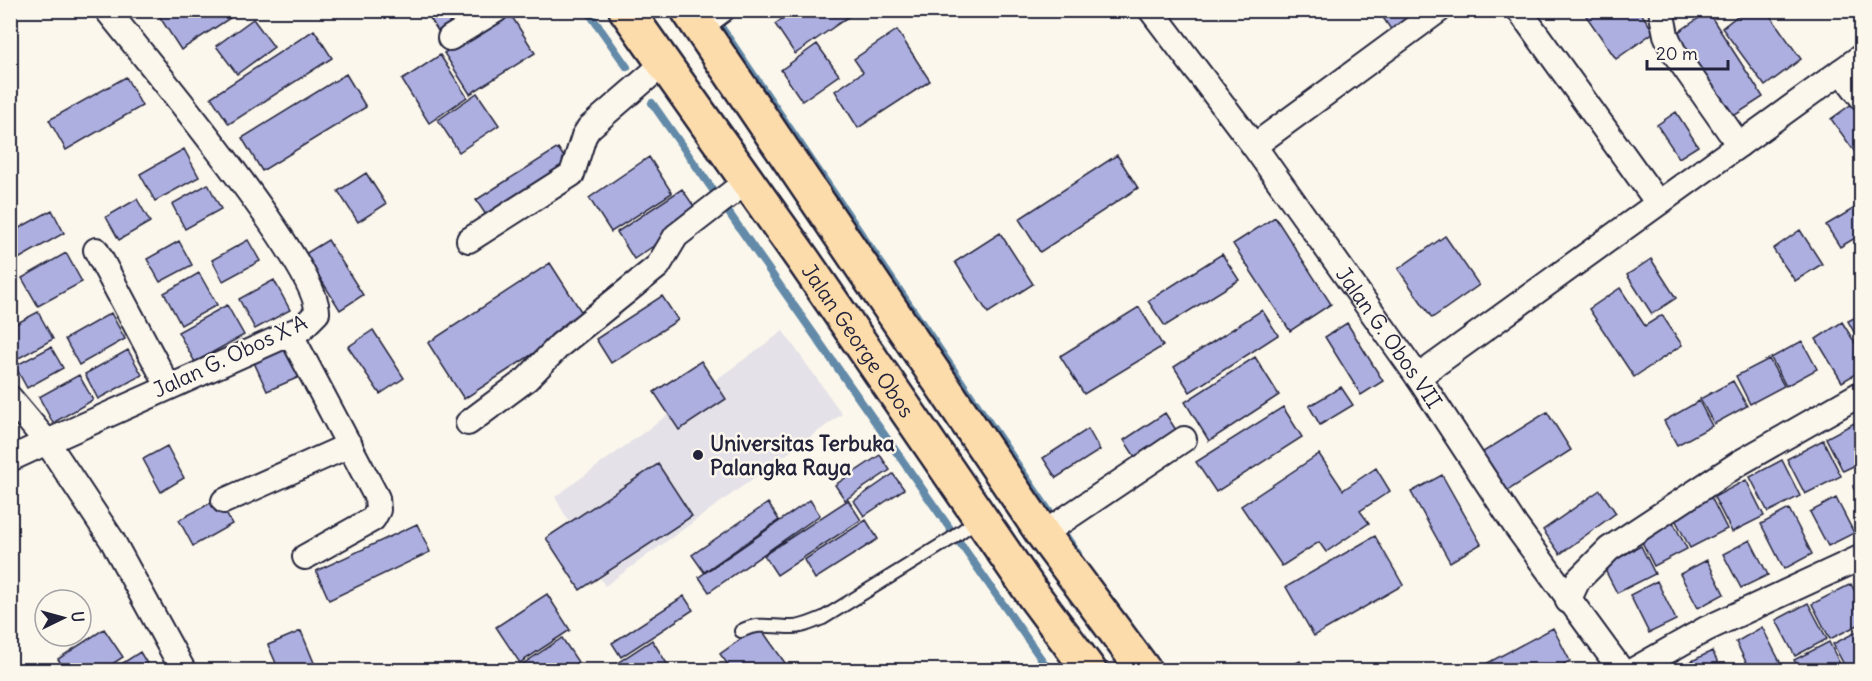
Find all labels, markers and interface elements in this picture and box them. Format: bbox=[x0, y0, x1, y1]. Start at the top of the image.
scale bar bbox=[1647, 33, 1728, 71]
text: 20 m bbox=[1656, 42, 1698, 65]
street label: Jalan George Obos bbox=[796, 258, 921, 422]
street label: Jalan G. Obos VII bbox=[1330, 261, 1448, 413]
street label: Jalan G. Obos X A bbox=[149, 309, 311, 403]
place label: Universitas Terbuka Palangka Raya bbox=[710, 430, 895, 481]
marker: Universitas Terbuka Palangka Raya bbox=[691, 448, 705, 462]
north arrow bbox=[33, 588, 93, 648]
text: U bbox=[68, 610, 88, 623]

